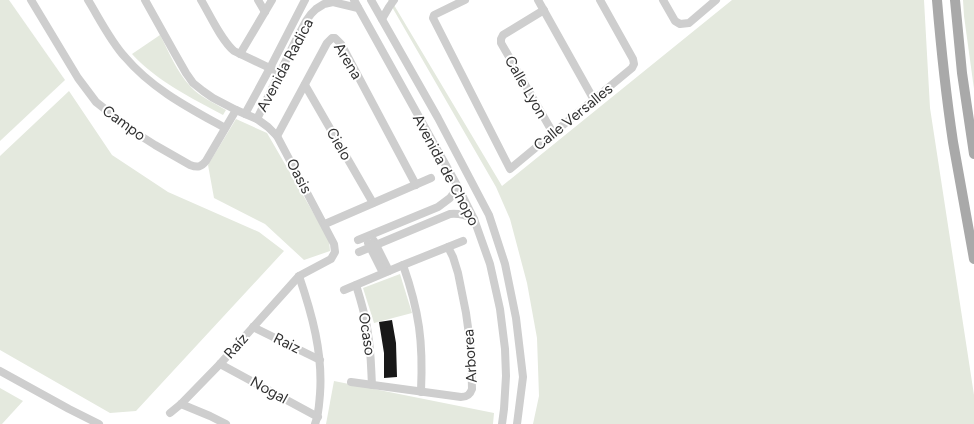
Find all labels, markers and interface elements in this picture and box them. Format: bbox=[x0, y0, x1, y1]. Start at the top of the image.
street label: Avenida Radica bbox=[253, 15, 317, 115]
street label: Arena bbox=[330, 39, 366, 83]
street label: Calle Lyon bbox=[501, 52, 551, 122]
street label: Calle Versalles bbox=[530, 80, 616, 154]
street label: Campo bbox=[99, 101, 149, 145]
street label: Avenida de Chopo bbox=[409, 111, 483, 229]
street label: Cielo bbox=[323, 125, 356, 164]
street label: Oasis bbox=[282, 156, 316, 196]
street label: Ocaso bbox=[355, 311, 379, 357]
street label: Raiz bbox=[271, 329, 303, 357]
street label: Arborea bbox=[459, 329, 481, 383]
street label: Raíz bbox=[220, 330, 252, 362]
street label: Nogal bbox=[247, 372, 291, 408]

